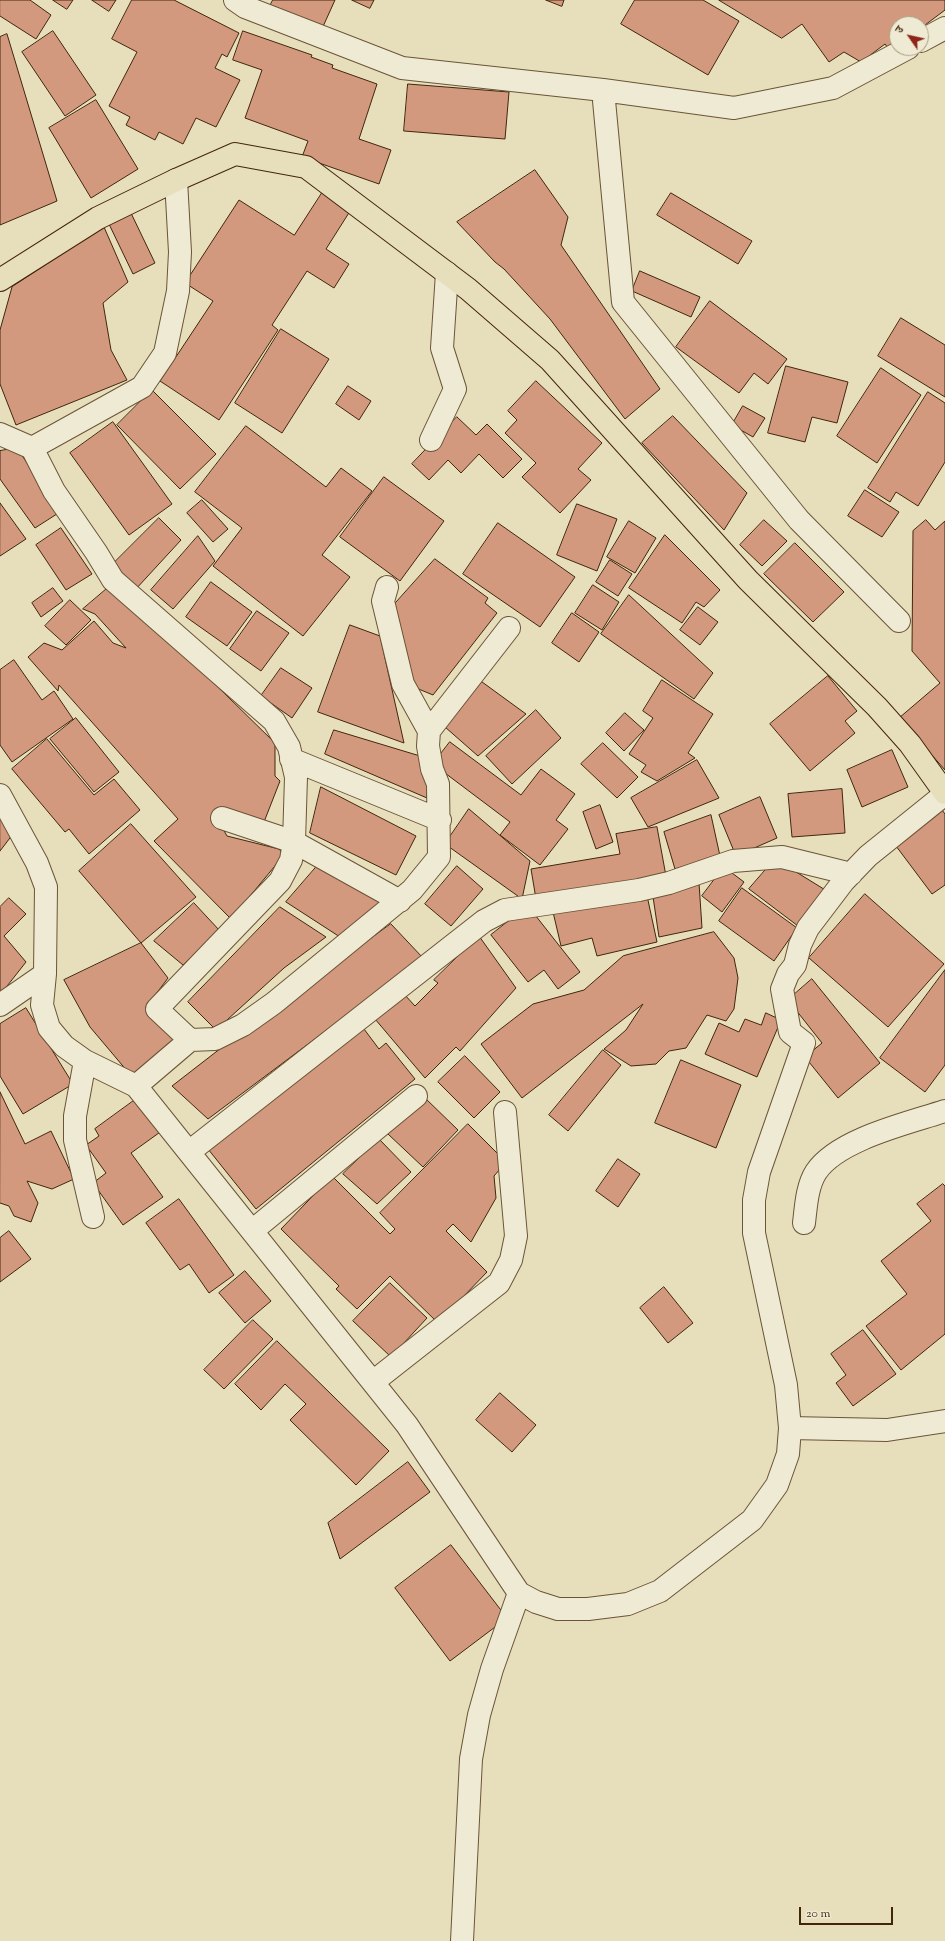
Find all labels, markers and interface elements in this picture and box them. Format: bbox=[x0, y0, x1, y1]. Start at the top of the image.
north arrow bbox=[889, 16, 929, 56]
text: उ bbox=[892, 23, 908, 37]
scale bar bbox=[801, 1899, 895, 1925]
text: 20 m bbox=[806, 1905, 830, 1923]

